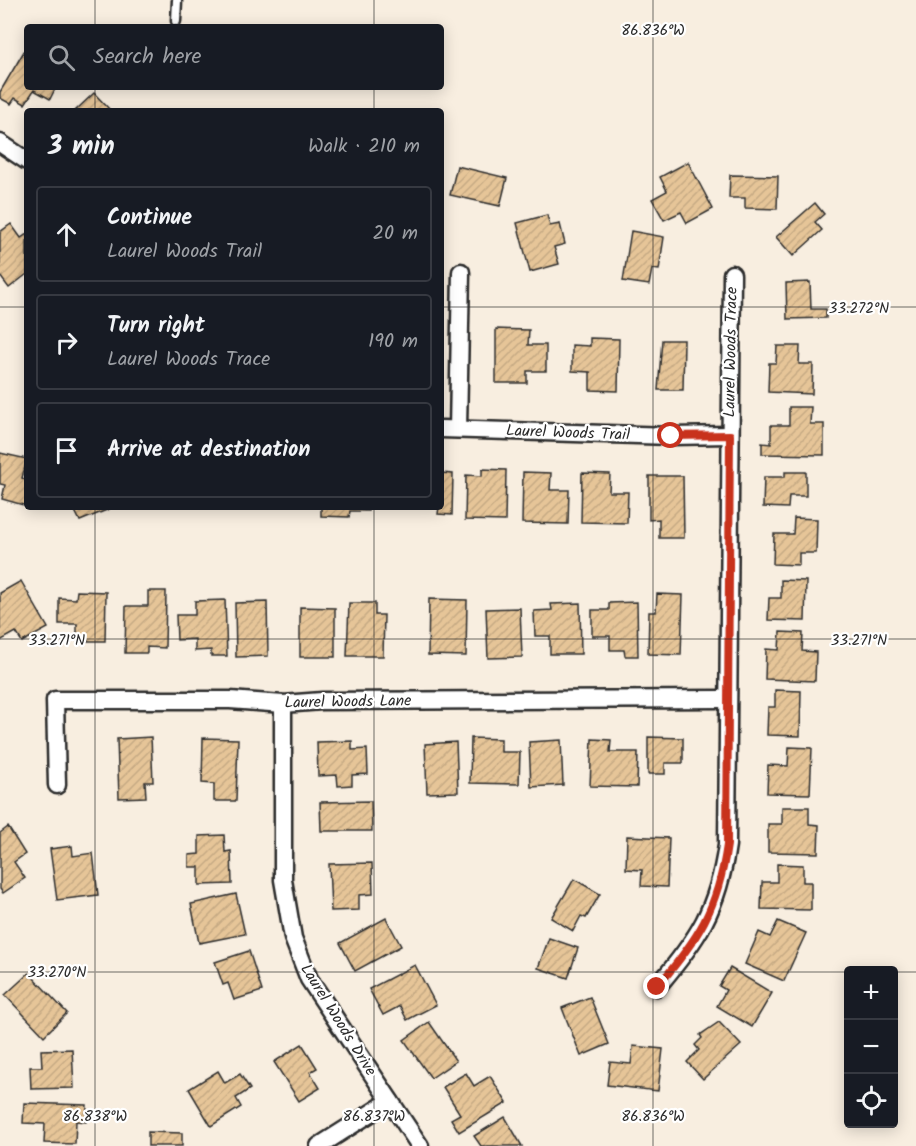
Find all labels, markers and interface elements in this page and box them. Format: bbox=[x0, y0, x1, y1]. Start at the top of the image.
text: 86.836°W bbox=[621, 19, 685, 43]
search box bbox=[24, 24, 444, 90]
text: Search here bbox=[93, 40, 201, 75]
icon: search bbox=[45, 41, 78, 74]
text: 3 min bbox=[48, 126, 115, 168]
text: Walk · 210 m bbox=[308, 131, 420, 163]
text: Continue bbox=[107, 201, 192, 236]
icon: ahead bbox=[50, 218, 83, 251]
text: 20 m bbox=[372, 218, 418, 250]
text: Laurel Woods Trail bbox=[107, 236, 262, 268]
street label: Laurel Woods Trace bbox=[717, 286, 745, 418]
text: 33.272°N bbox=[829, 297, 889, 321]
text: Turn right bbox=[107, 309, 205, 344]
icon: right bbox=[50, 326, 83, 359]
text: 190 m bbox=[368, 326, 418, 358]
text: Laurel Woods Trace bbox=[107, 344, 270, 376]
street label: Laurel Woods Trail bbox=[506, 418, 631, 448]
route start bbox=[657, 422, 683, 448]
text: Arrive at destination bbox=[107, 433, 310, 468]
icon: arrive bbox=[50, 434, 83, 467]
text: 33.271°N bbox=[29, 629, 85, 653]
text: 33.271°N bbox=[831, 629, 887, 653]
street label: Laurel Woods Lane bbox=[284, 688, 412, 716]
street label: Laurel Woods Drive bbox=[293, 959, 383, 1081]
text: 33.270°N bbox=[27, 961, 87, 985]
map controls bbox=[844, 966, 898, 1128]
button: + bbox=[844, 966, 898, 1020]
route end bbox=[643, 973, 669, 999]
button: − bbox=[844, 1020, 898, 1074]
button: locate bbox=[844, 1074, 898, 1128]
text: 86.838°W bbox=[63, 1105, 127, 1129]
text: 86.837°W bbox=[343, 1105, 405, 1129]
text: 86.836°W bbox=[621, 1105, 685, 1129]

